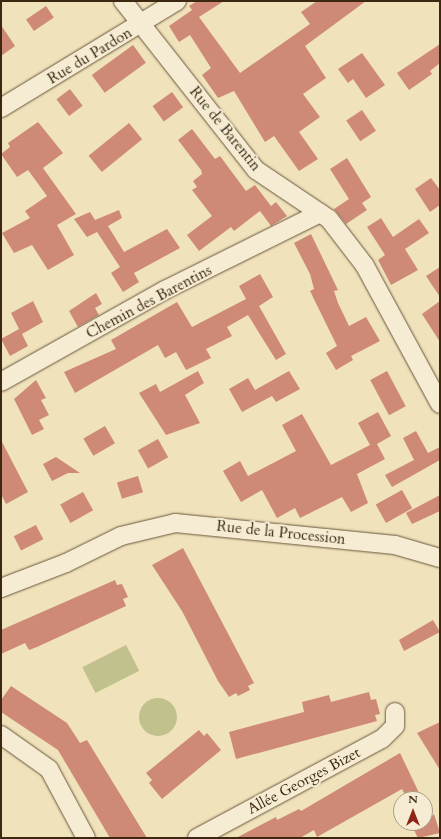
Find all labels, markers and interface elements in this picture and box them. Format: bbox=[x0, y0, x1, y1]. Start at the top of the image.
street label: Rue du Pardon bbox=[45, 24, 135, 88]
street label: Rue de Barentin bbox=[186, 83, 264, 175]
street label: Chemin des Barentins bbox=[83, 261, 215, 343]
street label: Rue de la Procession bbox=[216, 517, 346, 549]
street label: Allée Georges Bizet bbox=[245, 744, 363, 818]
north arrow bbox=[393, 791, 433, 831]
text: N bbox=[408, 792, 418, 807]

